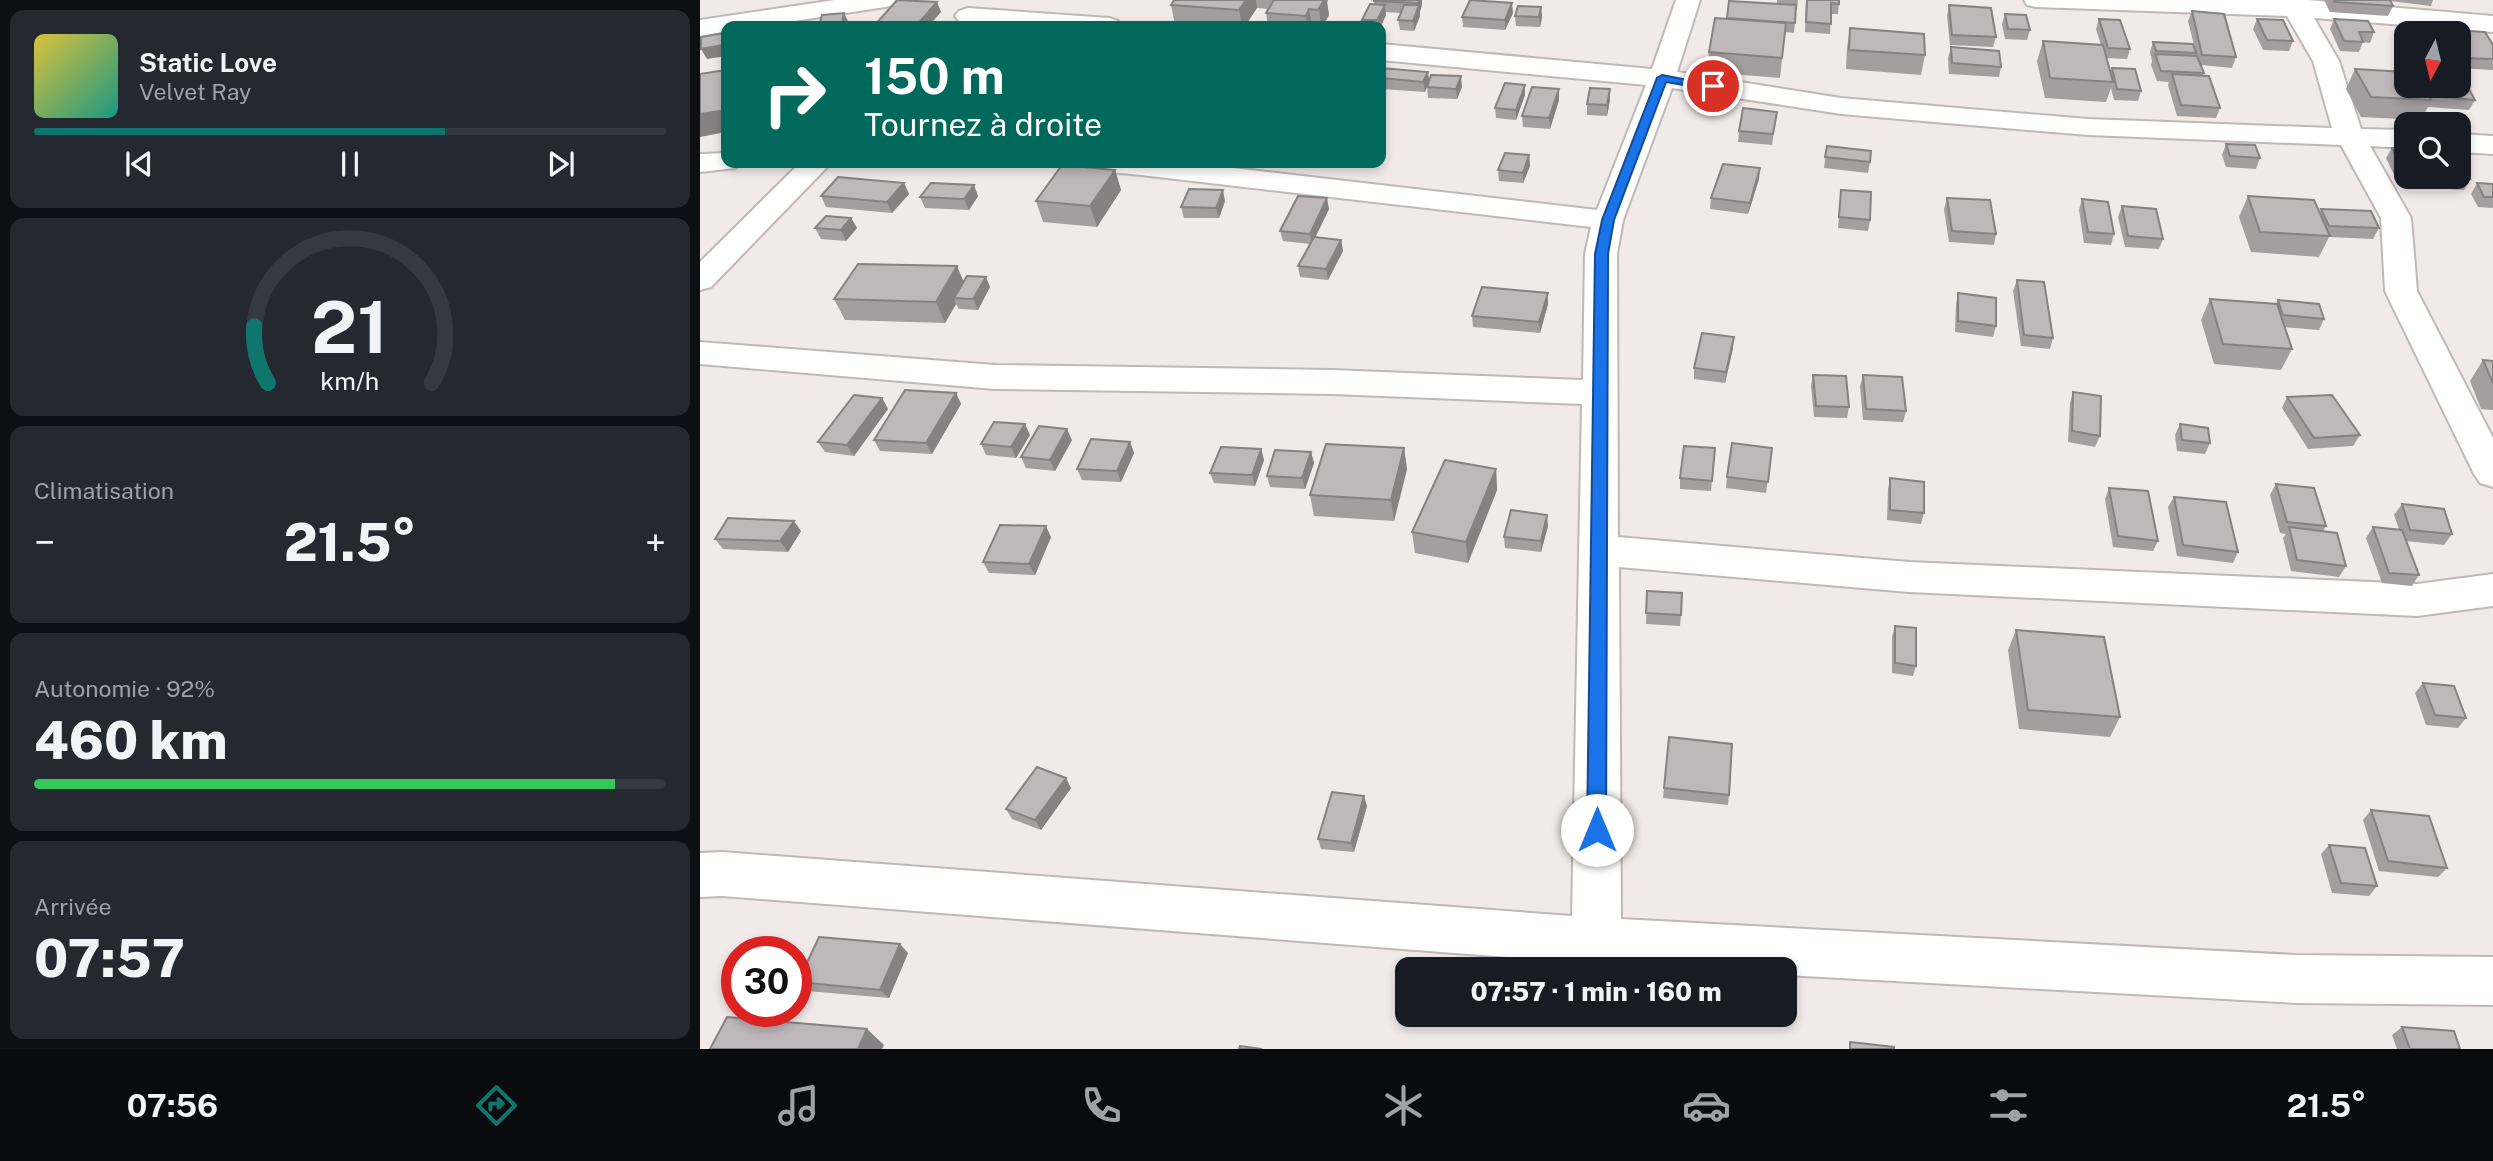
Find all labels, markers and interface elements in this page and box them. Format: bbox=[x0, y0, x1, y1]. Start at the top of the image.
north arrow bbox=[2394, 21, 2471, 98]
map controls bbox=[2394, 21, 2471, 189]
text: Static Love bbox=[139, 47, 277, 78]
text: 150 m bbox=[864, 47, 1005, 105]
icon: right bbox=[749, 49, 840, 140]
pin bbox=[1683, 56, 1743, 116]
icon: arrive bbox=[1694, 67, 1732, 105]
text: Velvet Ray bbox=[139, 78, 251, 105]
text: Tournez à droite bbox=[864, 106, 1102, 143]
button: search bbox=[2394, 112, 2471, 189]
icon: previous bbox=[120, 145, 158, 183]
icon: pause bbox=[331, 145, 369, 183]
icon: next bbox=[542, 145, 580, 183]
text: 21 bbox=[311, 284, 389, 369]
text: km/h bbox=[321, 365, 379, 395]
text: Climatisation bbox=[34, 477, 174, 504]
text: 21.5° bbox=[284, 512, 416, 573]
text: − bbox=[34, 520, 55, 565]
text: + bbox=[645, 520, 666, 565]
text: Autonomie · 92% bbox=[34, 675, 215, 702]
text: 460 km bbox=[34, 710, 227, 771]
position arrow bbox=[1560, 793, 1634, 867]
text: Arrivée bbox=[34, 893, 111, 920]
text: 07:57 bbox=[34, 928, 185, 989]
speed limit sign: 30 bbox=[721, 936, 812, 1027]
text: 07:57 · 1 min · 160 m bbox=[1470, 976, 1722, 1007]
icon: directions bbox=[472, 1081, 521, 1130]
icon: music bbox=[774, 1081, 823, 1130]
icon: phone bbox=[1077, 1081, 1126, 1130]
icon: climate bbox=[1379, 1081, 1428, 1130]
icon: car bbox=[1682, 1081, 1731, 1130]
icon: filters bbox=[1984, 1081, 2033, 1130]
text: 07:56 bbox=[127, 1087, 218, 1124]
text: 21.5° bbox=[2287, 1087, 2366, 1124]

